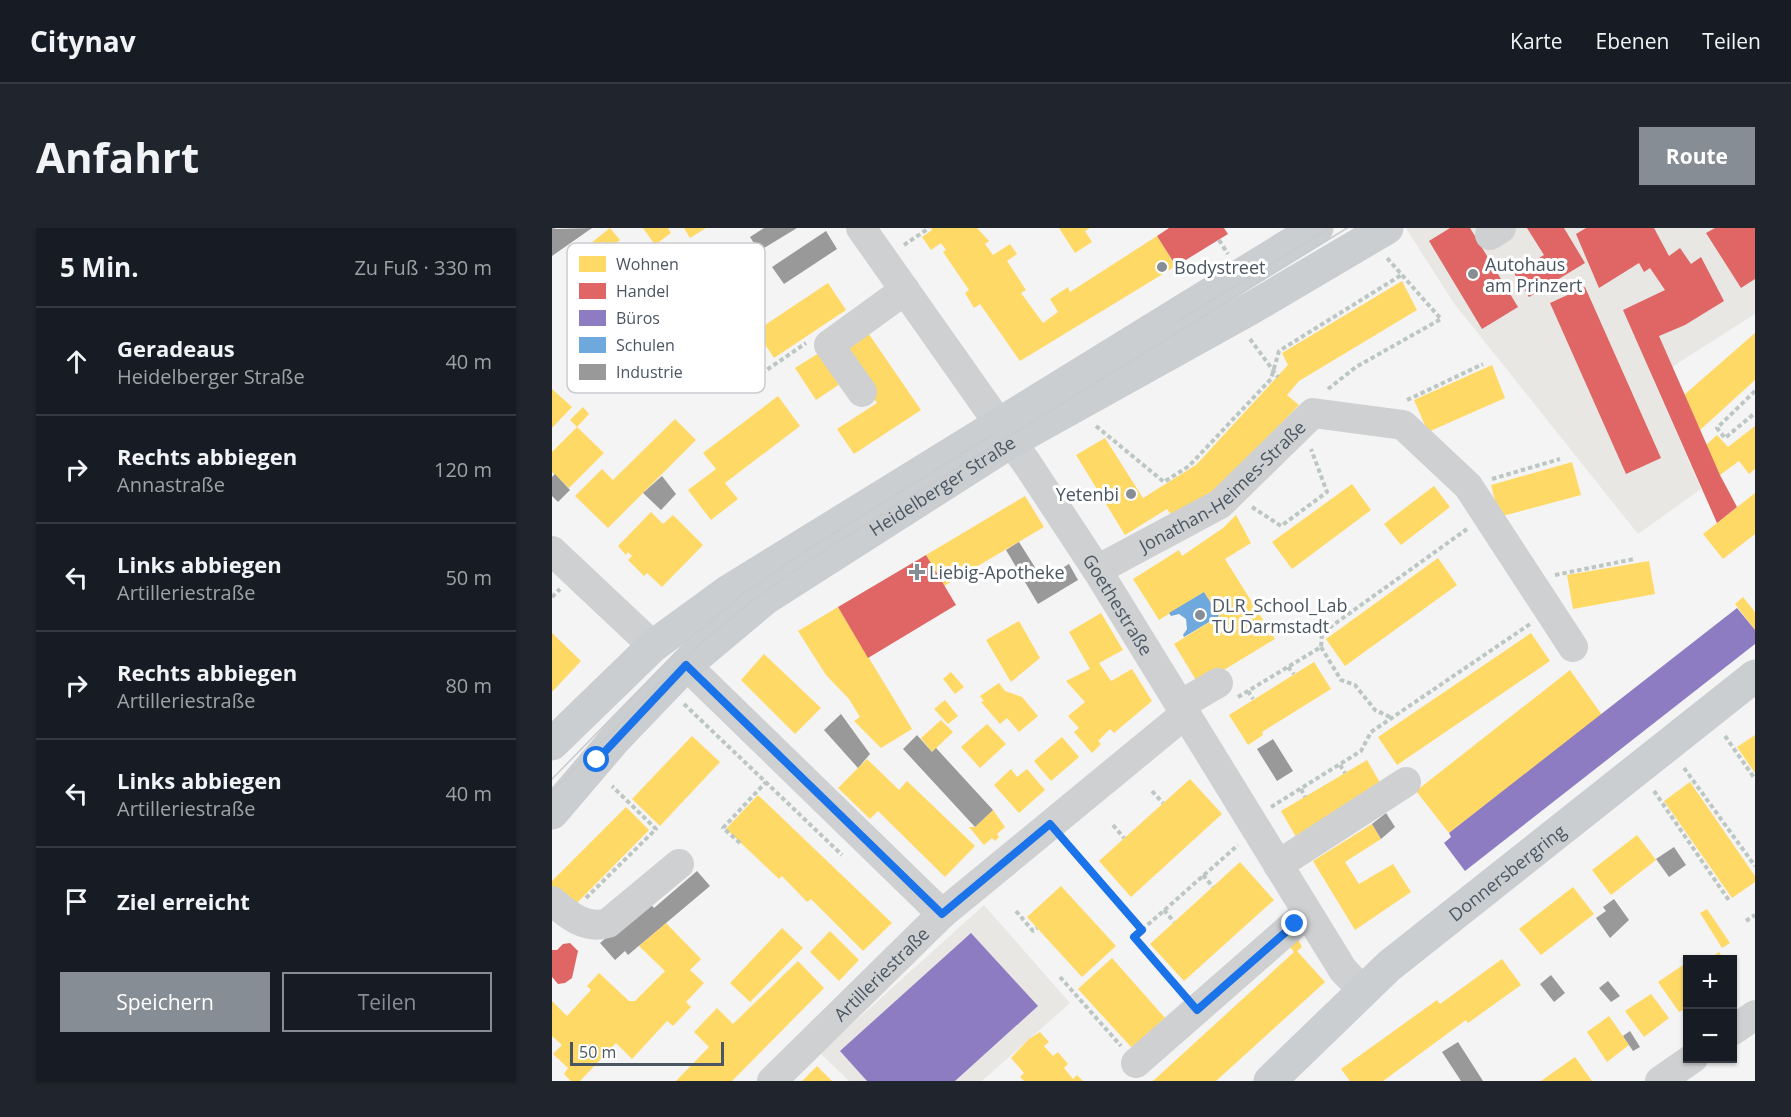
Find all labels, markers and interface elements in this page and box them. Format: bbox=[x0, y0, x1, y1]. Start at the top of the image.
text: Citynav bbox=[30, 22, 136, 60]
text: Karte bbox=[1510, 27, 1563, 55]
text: Ebenen bbox=[1596, 27, 1669, 55]
text: Teilen bbox=[1702, 27, 1761, 55]
button: Route bbox=[1639, 127, 1755, 185]
text: Anfahrt bbox=[36, 128, 199, 185]
legend bbox=[567, 243, 765, 393]
text: 5 Min. bbox=[60, 249, 139, 285]
place label: Autohaus am Prinzert bbox=[1485, 252, 1582, 297]
text: Wohnen bbox=[616, 253, 679, 275]
text: Zu Fuß · 330 m bbox=[354, 254, 492, 281]
place label: Bodystreet bbox=[1174, 255, 1265, 279]
marker: Bodystreet bbox=[1155, 260, 1169, 274]
marker: Autohaus am Prinzert bbox=[1466, 267, 1480, 281]
text: Handel bbox=[616, 280, 669, 302]
text: Büros bbox=[616, 307, 660, 329]
text: Geradeaus bbox=[117, 333, 235, 363]
text: Schulen bbox=[616, 334, 675, 356]
icon: ahead bbox=[60, 345, 93, 378]
text: 40 m bbox=[445, 348, 492, 375]
text: Industrie bbox=[616, 361, 683, 383]
text: Heidelberger Straße bbox=[117, 363, 305, 390]
street label: Jonathan-Heimes-Straße bbox=[1133, 415, 1311, 558]
street label: Heidelberger Straße bbox=[864, 430, 1020, 541]
text: Rechts abbiegen bbox=[117, 441, 297, 471]
icon: right bbox=[60, 453, 93, 486]
text: 120 m bbox=[434, 456, 492, 483]
text: Annastraße bbox=[117, 471, 225, 498]
place label: Yetenbi bbox=[1056, 482, 1119, 506]
marker: Yetenbi bbox=[1124, 487, 1138, 501]
text: Links abbiegen bbox=[117, 549, 282, 579]
street label: Goethestraße bbox=[1078, 549, 1159, 660]
place label: Liebig-Apotheke bbox=[929, 560, 1065, 584]
icon: left bbox=[60, 561, 93, 594]
text: 50 m bbox=[445, 564, 492, 591]
marker: Liebig-Apotheke bbox=[910, 565, 924, 579]
text: Artilleriestraße bbox=[117, 579, 255, 606]
place label: DLR_School_Lab TU Darmstadt bbox=[1212, 593, 1347, 638]
marker: DLR_School_Lab TU Darmstadt bbox=[1193, 608, 1207, 622]
text: Rechts abbiegen bbox=[117, 657, 297, 687]
icon: right bbox=[60, 669, 93, 702]
text: 80 m bbox=[445, 672, 492, 699]
text: Artilleriestraße bbox=[117, 687, 255, 714]
route start bbox=[583, 746, 609, 772]
text: Links abbiegen bbox=[117, 765, 282, 795]
icon: left bbox=[60, 777, 93, 810]
text: 40 m bbox=[445, 780, 492, 807]
text: Artilleriestraße bbox=[117, 795, 255, 822]
street label: Donnersbergring bbox=[1443, 819, 1571, 926]
icon: arrive bbox=[60, 885, 93, 918]
text: Ziel erreicht bbox=[117, 886, 250, 916]
route end bbox=[1281, 910, 1307, 936]
street label: Artilleriestraße bbox=[828, 922, 934, 1026]
map controls bbox=[1683, 955, 1737, 1063]
button: + bbox=[1683, 955, 1737, 1009]
button: Speichern bbox=[60, 972, 270, 1032]
button: Teilen bbox=[282, 972, 492, 1032]
button: − bbox=[1683, 1009, 1737, 1063]
scale bar bbox=[570, 1039, 724, 1066]
text: 50 m bbox=[579, 1041, 616, 1063]

